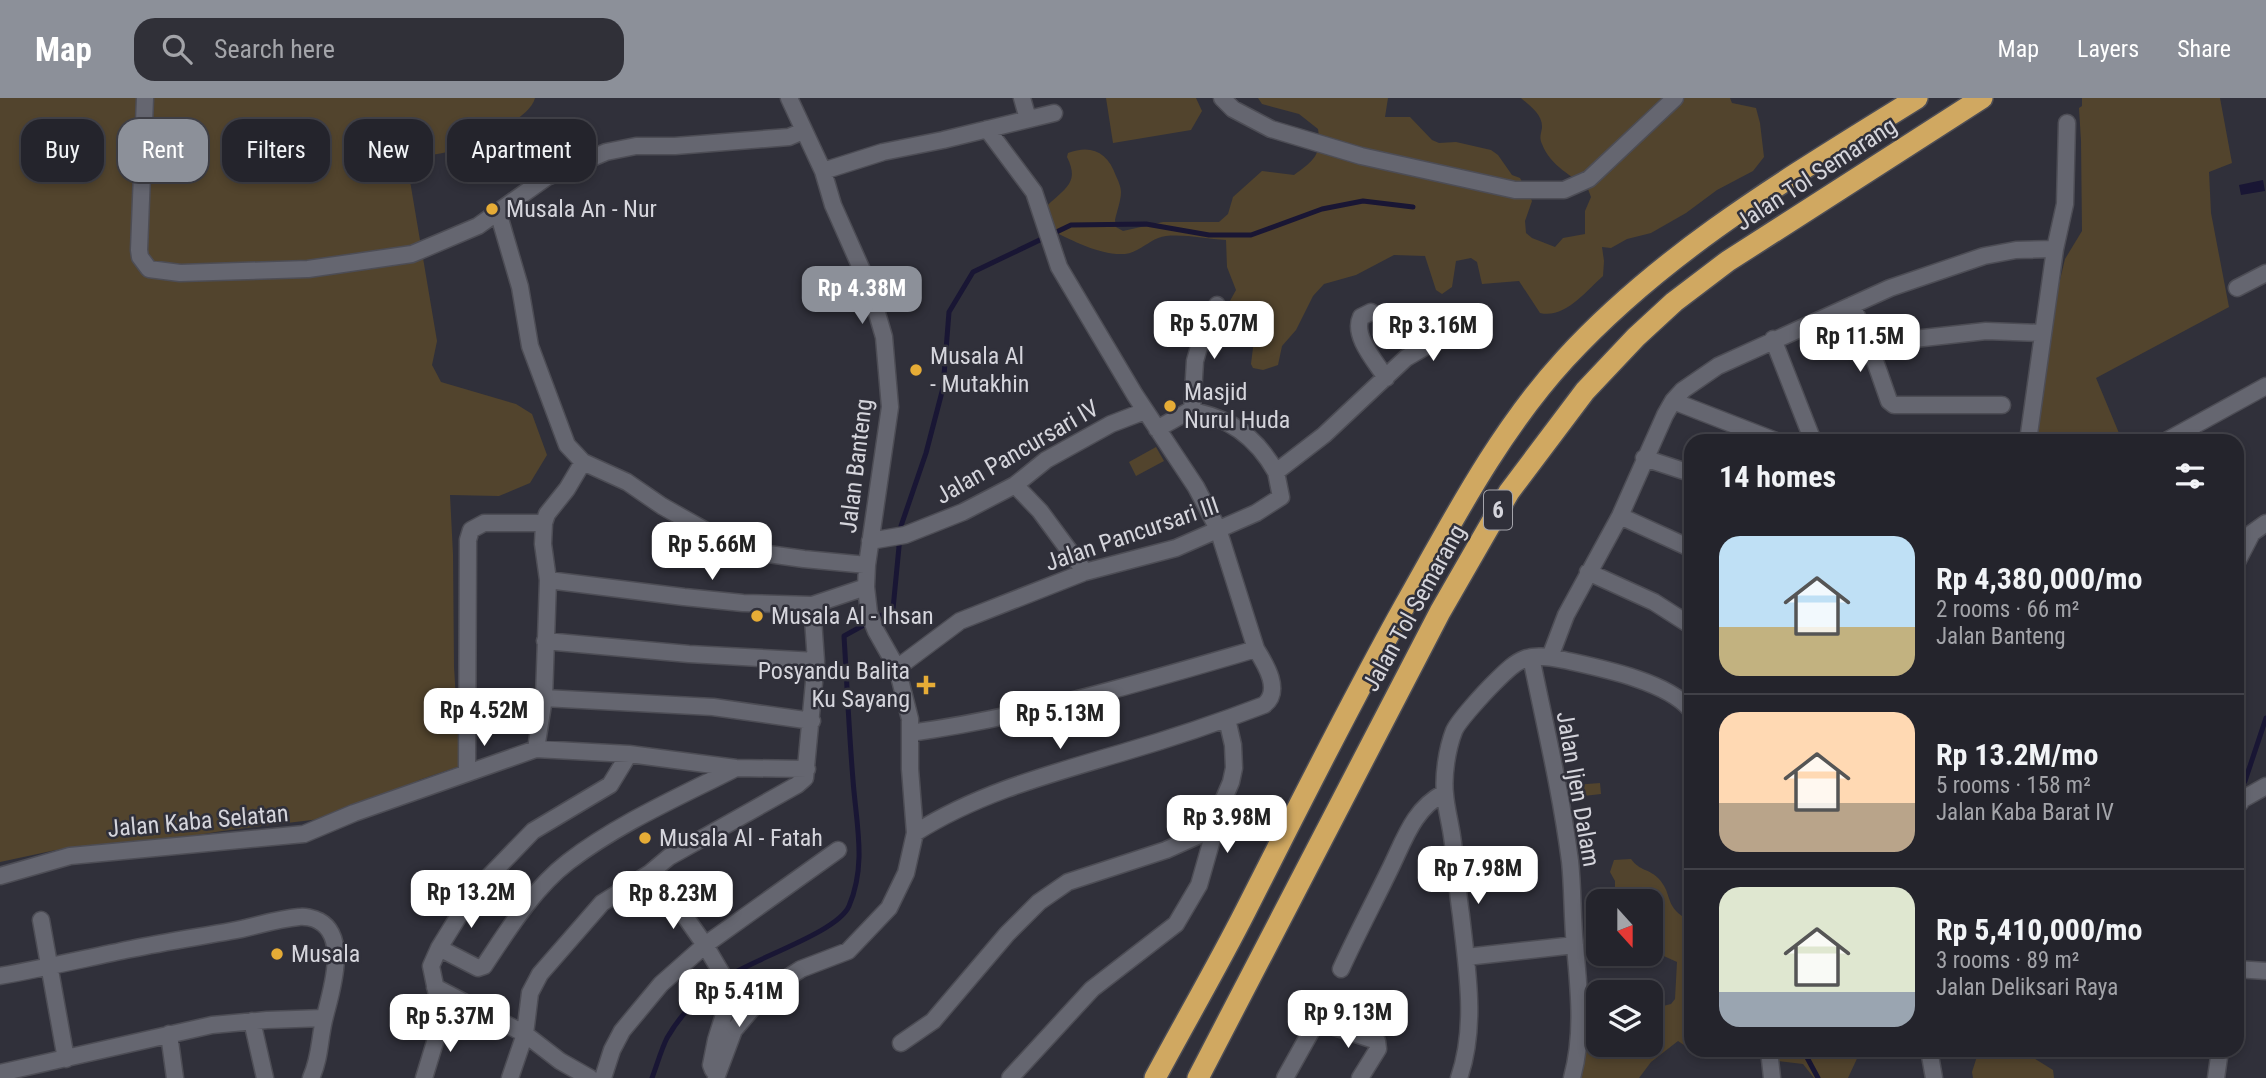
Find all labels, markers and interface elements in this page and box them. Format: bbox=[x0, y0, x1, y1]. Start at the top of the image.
search box bbox=[134, 18, 624, 81]
text: Map bbox=[35, 30, 92, 69]
icon: search bbox=[158, 30, 196, 68]
text: Search here bbox=[214, 34, 335, 64]
text: Map bbox=[1998, 35, 2039, 63]
text: Layers bbox=[2077, 35, 2139, 63]
text: Share bbox=[2177, 35, 2231, 63]
street label: Jalan Tol Semarang bbox=[1730, 112, 1902, 236]
chip: Buy bbox=[21, 119, 104, 182]
chip: Rent bbox=[118, 119, 208, 182]
chip: Filters bbox=[222, 119, 330, 182]
chip: New bbox=[344, 119, 433, 182]
chip: Apartment bbox=[447, 119, 596, 182]
place label: Musala An - Nur bbox=[506, 195, 657, 223]
marker: Musala An - Nur bbox=[484, 201, 500, 217]
pin: Rp 4.38M bbox=[790, 266, 934, 326]
text: Rp 4.38M bbox=[818, 275, 906, 302]
pin: Rp 5.07M bbox=[1142, 302, 1286, 361]
pin: Rp 3.16M bbox=[1361, 303, 1505, 363]
text: Rp 5.07M bbox=[1170, 310, 1258, 337]
text: Rp 3.16M bbox=[1389, 312, 1477, 339]
pin: Rp 11.5M bbox=[1788, 314, 1932, 374]
text: Rp 11.5M bbox=[1816, 323, 1904, 350]
place label: Musala Al - Mutakhin bbox=[930, 342, 1029, 398]
marker: Musala Al - Mutakhin bbox=[908, 362, 924, 378]
place label: Masjid Nurul Huda bbox=[1184, 378, 1290, 434]
street label: Jalan Pancursari IV bbox=[930, 394, 1104, 510]
street label: Jalan Banteng bbox=[834, 397, 878, 535]
marker: Masjid Nurul Huda bbox=[1162, 398, 1178, 414]
icon: filters bbox=[2171, 457, 2209, 495]
text: 14 homes bbox=[1719, 459, 1836, 494]
road number: 6 bbox=[1484, 490, 1512, 530]
street label: Jalan Pancursari III bbox=[1041, 491, 1223, 577]
street label: Jalan Tol Semarang bbox=[1357, 520, 1471, 696]
pin: Rp 5.66M bbox=[640, 522, 784, 582]
text: Rp 5.66M bbox=[668, 531, 756, 558]
text: Rp 4,380,000/mo bbox=[1936, 561, 2142, 596]
icon: home bbox=[1775, 564, 1859, 648]
text: 2 rooms · 66 m² bbox=[1936, 596, 2079, 623]
place label: Musala Al - Ihsan bbox=[771, 602, 934, 630]
marker: Musala Al - Ihsan bbox=[749, 608, 765, 624]
text: Jalan Banteng bbox=[1936, 623, 2066, 650]
place label: Posyandu Balita Ku Sayang bbox=[758, 657, 910, 713]
marker: Posyandu Balita Ku Sayang bbox=[916, 675, 936, 695]
pin: Rp 4.52M bbox=[412, 688, 556, 748]
pin: Rp 5.13M bbox=[988, 692, 1132, 751]
text: Rp 4.52M bbox=[440, 697, 528, 724]
text: Rp 5.13M bbox=[1016, 700, 1104, 727]
street label: Jalan Ijen Dalam bbox=[1551, 709, 1605, 869]
text: Rp 13.2M/mo bbox=[1936, 737, 2098, 772]
icon: home bbox=[1775, 740, 1859, 824]
text: 5 rooms · 158 m² bbox=[1936, 772, 2091, 799]
pin: Rp 3.98M bbox=[1155, 796, 1299, 855]
street label: Jalan Kaba Selatan bbox=[106, 799, 290, 843]
text: Jalan Kaba Barat IV bbox=[1936, 799, 2114, 826]
text: Rp 3.98M bbox=[1183, 804, 1271, 831]
place label: Musala Al - Fatah bbox=[659, 824, 823, 852]
marker: Musala Al - Fatah bbox=[637, 830, 653, 846]
pin: Rp 7.98M bbox=[1406, 846, 1550, 906]
text: Rp 7.98M bbox=[1434, 855, 1522, 882]
pin: Rp 13.2M bbox=[399, 870, 543, 930]
pin: Rp 8.23M bbox=[601, 872, 745, 931]
text: Rp 13.2M bbox=[427, 879, 515, 906]
text: Rp 8.23M bbox=[629, 880, 717, 907]
north arrow bbox=[1586, 889, 1662, 966]
map controls bbox=[1586, 889, 1663, 1057]
text: Rp 5,410,000/mo bbox=[1936, 912, 2142, 947]
icon: home bbox=[1775, 915, 1859, 999]
place label: Musala bbox=[291, 940, 360, 968]
marker: Musala bbox=[269, 946, 285, 962]
text: 3 rooms · 89 m² bbox=[1936, 947, 2079, 974]
pin: Rp 5.41M bbox=[667, 970, 811, 1029]
text: Jalan Deliksari Raya bbox=[1936, 974, 2118, 1001]
text: Rp 5.41M bbox=[695, 978, 783, 1005]
button: layers bbox=[1586, 980, 1663, 1057]
pin: Rp 9.13M bbox=[1276, 990, 1420, 1050]
pin: Rp 5.37M bbox=[378, 995, 522, 1054]
text: Rp 9.13M bbox=[1304, 999, 1392, 1026]
text: Rp 5.37M bbox=[406, 1003, 494, 1030]

